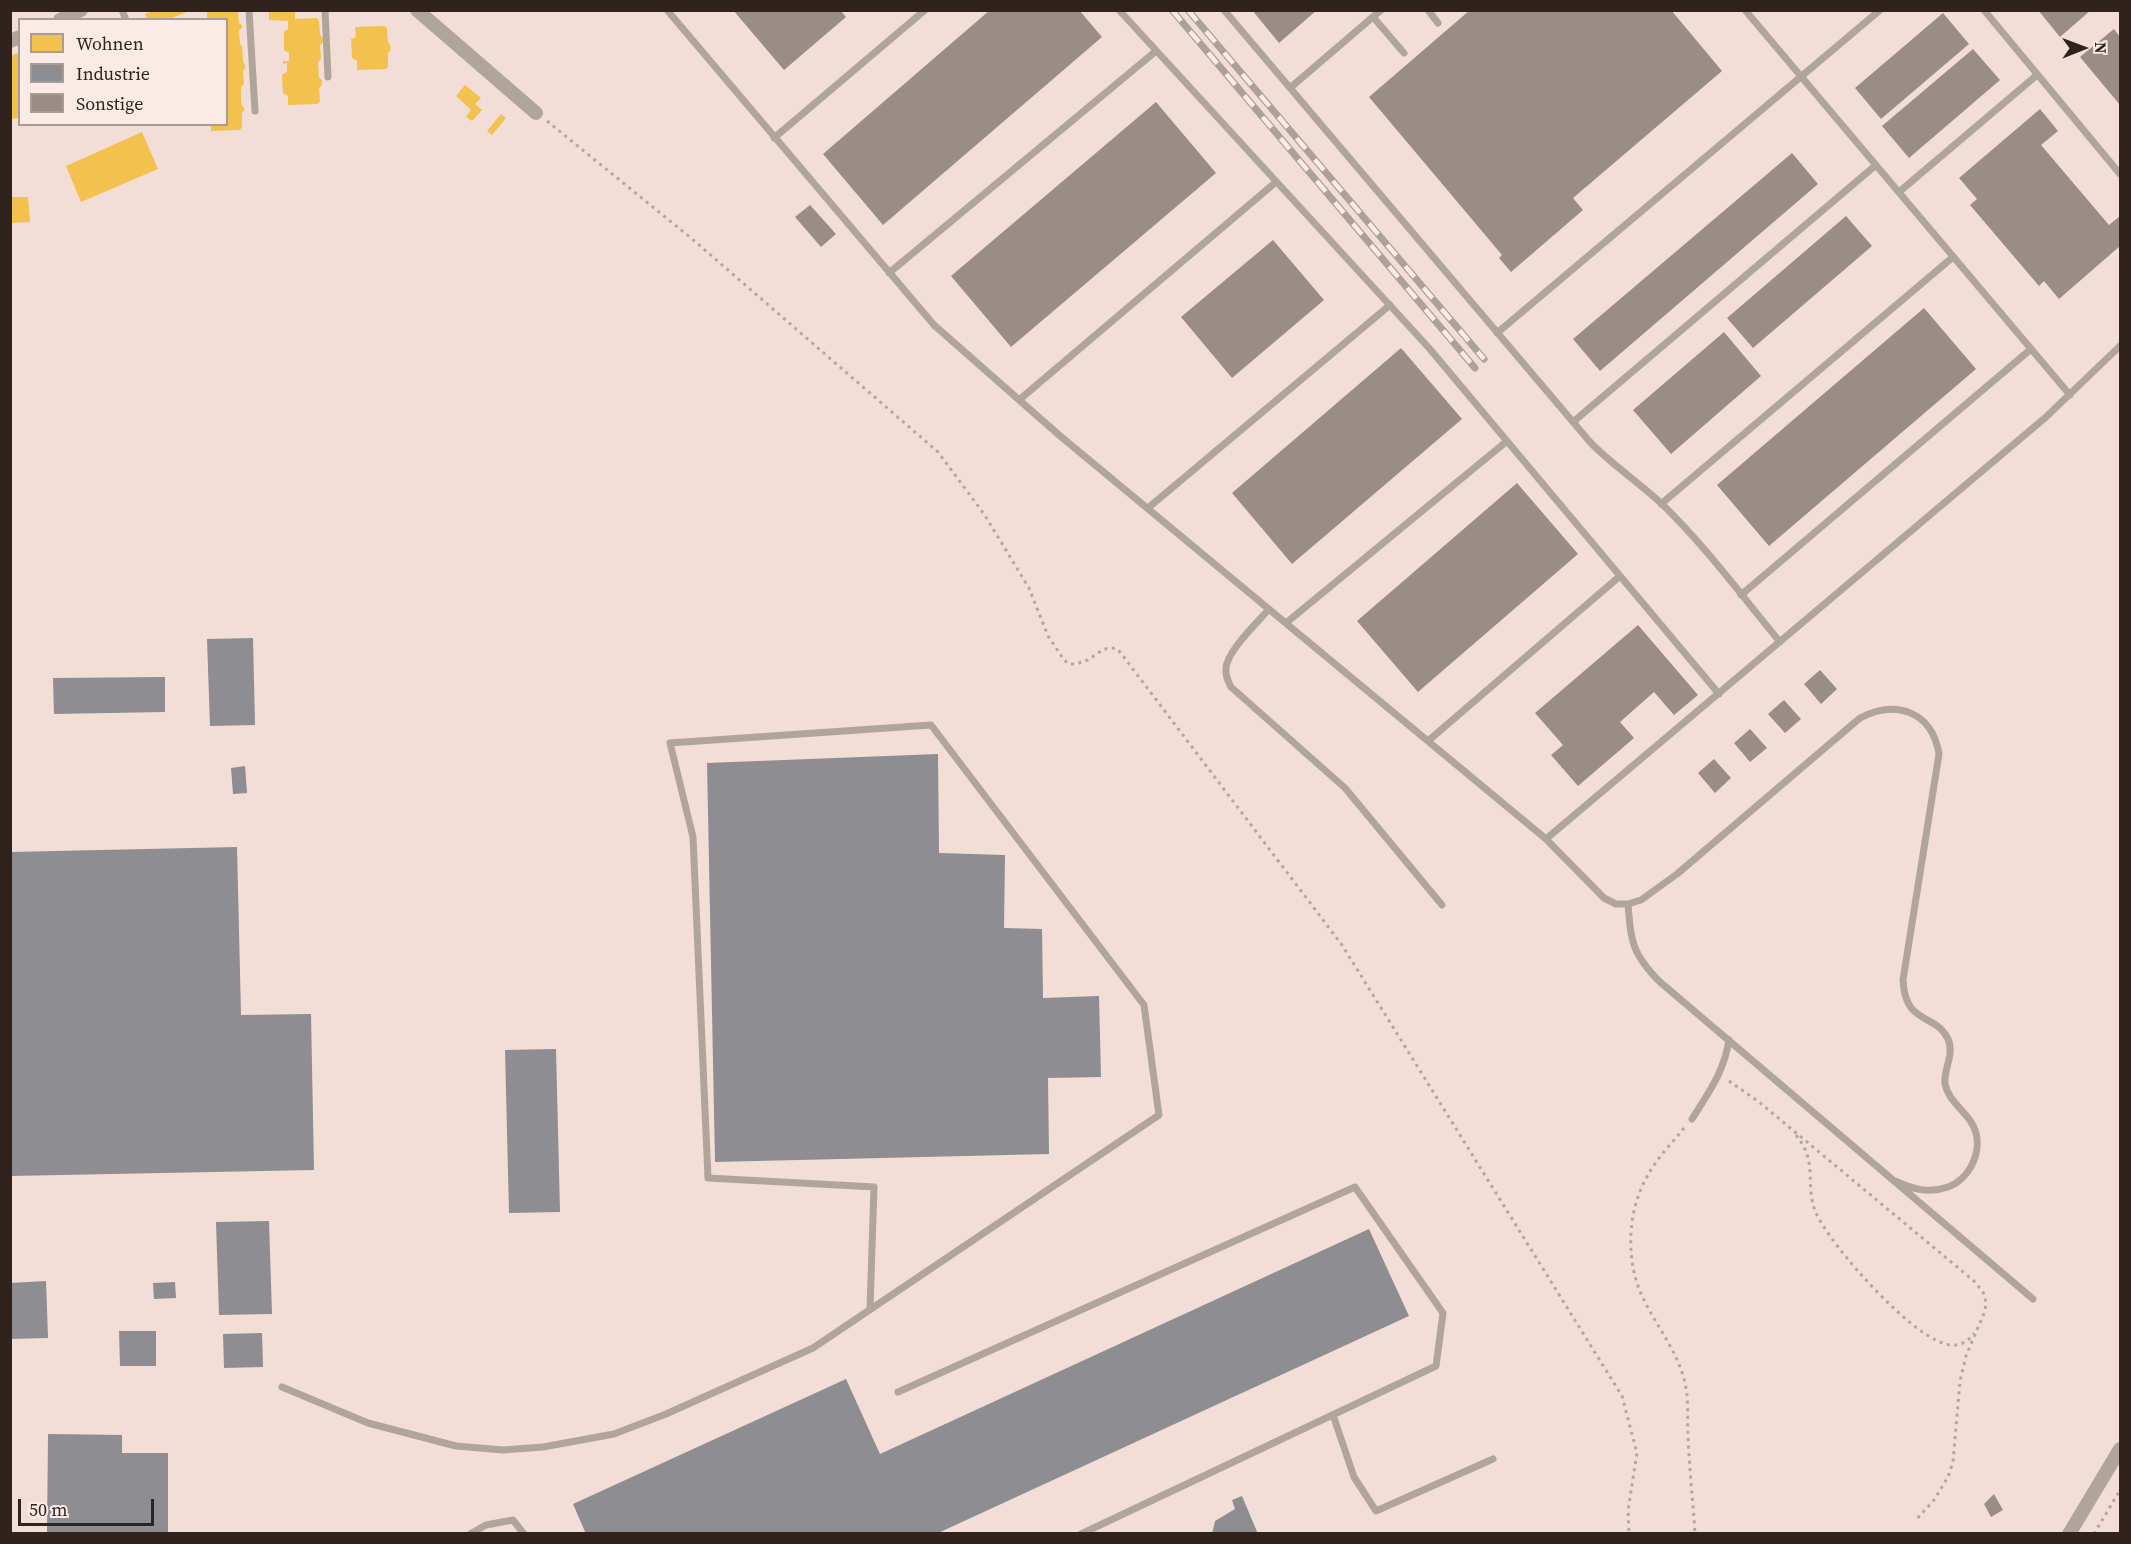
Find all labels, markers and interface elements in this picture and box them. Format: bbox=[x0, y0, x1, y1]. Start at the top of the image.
legend bbox=[18, 18, 228, 126]
north arrow bbox=[2053, 18, 2113, 78]
text: Wohnen bbox=[76, 31, 144, 56]
text: N bbox=[2090, 42, 2112, 54]
text: Industrie bbox=[76, 61, 150, 86]
text: Sonstige bbox=[76, 91, 143, 116]
scale bar bbox=[21, 1487, 158, 1525]
text: 50 m bbox=[29, 1497, 67, 1522]

